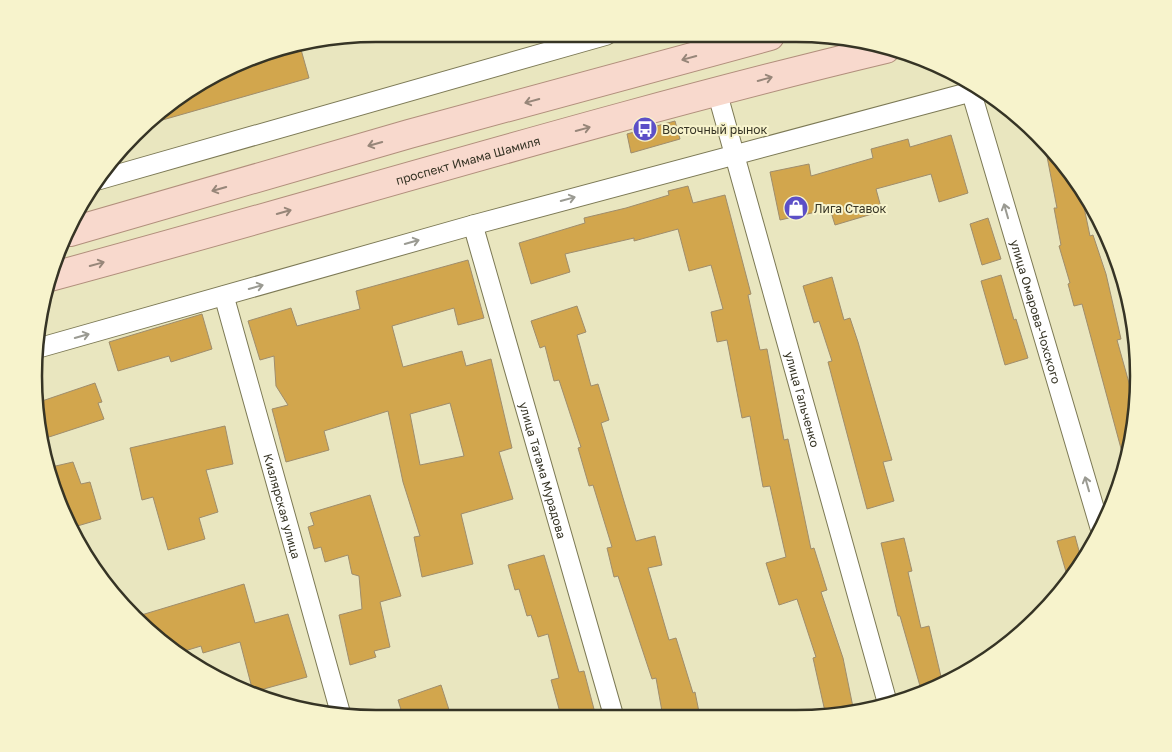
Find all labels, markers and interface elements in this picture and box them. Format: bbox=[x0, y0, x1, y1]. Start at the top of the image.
one-way arrow bbox=[681, 54, 697, 63]
one-way arrow bbox=[756, 74, 772, 84]
one-way arrow bbox=[524, 96, 540, 106]
bus stop icon: Восточный рынок bbox=[632, 116, 658, 142]
place label: Восточный рынок bbox=[662, 122, 767, 137]
one-way arrow bbox=[574, 123, 590, 133]
street label: проспект Имама Шамиля bbox=[394, 132, 542, 187]
one-way arrow bbox=[368, 139, 384, 149]
one-way arrow bbox=[211, 184, 227, 194]
one-way arrow bbox=[560, 194, 576, 203]
shop icon: Лига Ставок bbox=[783, 195, 809, 221]
place label: Лига Ставок bbox=[814, 201, 887, 216]
one-way arrow bbox=[1001, 203, 1011, 219]
one-way arrow bbox=[275, 207, 291, 217]
one-way arrow bbox=[403, 237, 419, 247]
street label: улица Омарова-Чохского bbox=[1008, 238, 1065, 385]
one-way arrow bbox=[89, 259, 105, 268]
one-way arrow bbox=[247, 282, 263, 291]
one-way arrow bbox=[74, 331, 90, 340]
street label: улица Гальченко bbox=[782, 350, 823, 449]
street label: улица Татама Мурадова bbox=[517, 400, 570, 540]
street label: Кизлярская улица bbox=[261, 452, 304, 560]
one-way arrow bbox=[1082, 476, 1092, 492]

